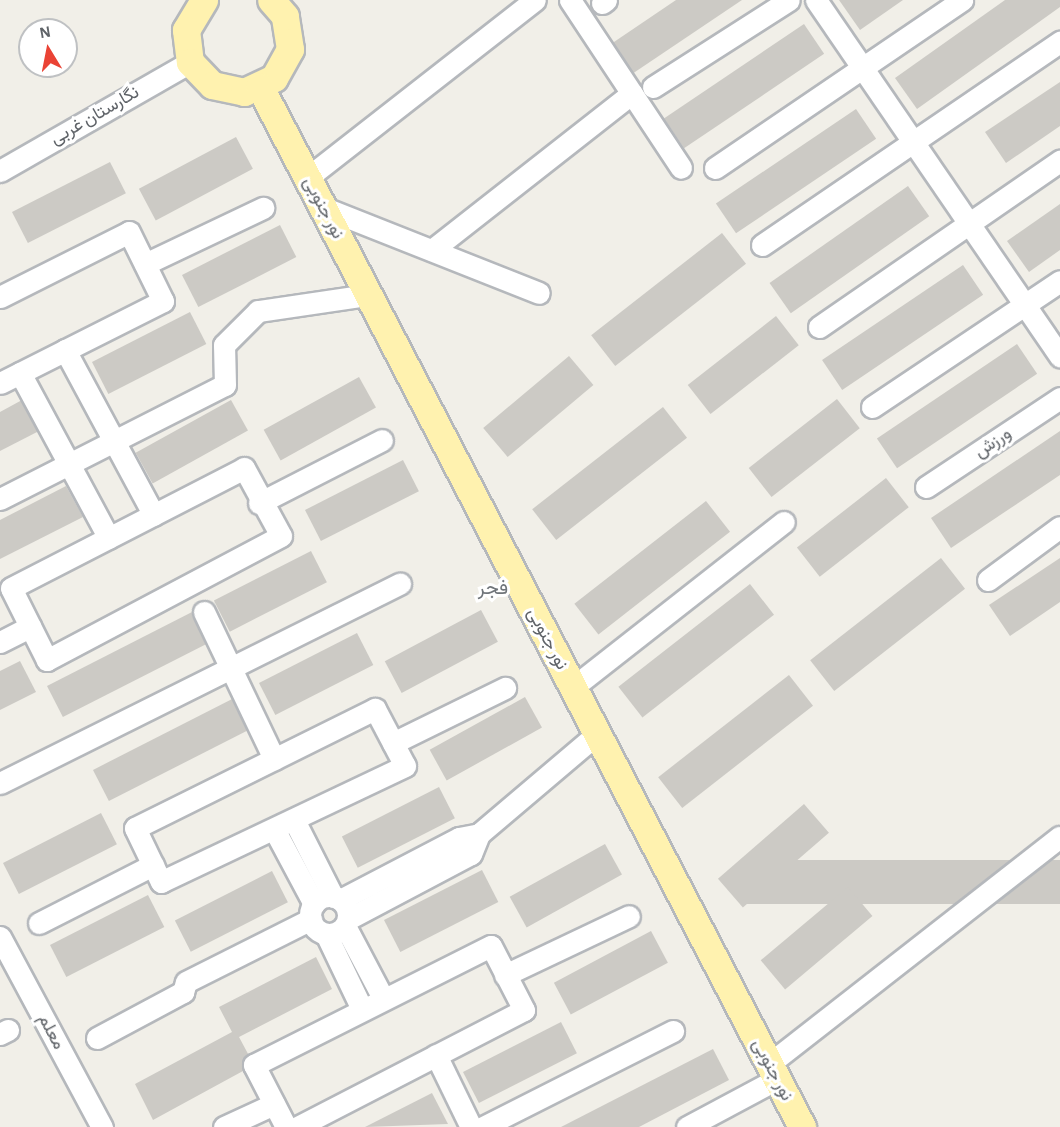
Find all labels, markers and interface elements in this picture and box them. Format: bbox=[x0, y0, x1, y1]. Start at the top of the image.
north arrow bbox=[18, 18, 78, 78]
text: N bbox=[38, 23, 52, 41]
street label: نگارستان غربی bbox=[47, 82, 143, 150]
street label: نور جنوبی bbox=[298, 173, 348, 243]
street label: ورزش bbox=[970, 423, 1016, 463]
district label: فجر bbox=[478, 576, 508, 600]
street label: نور جنوبی bbox=[522, 604, 572, 674]
street label: معلم bbox=[33, 1011, 69, 1053]
street label: نور جنوبی bbox=[747, 1035, 797, 1105]

